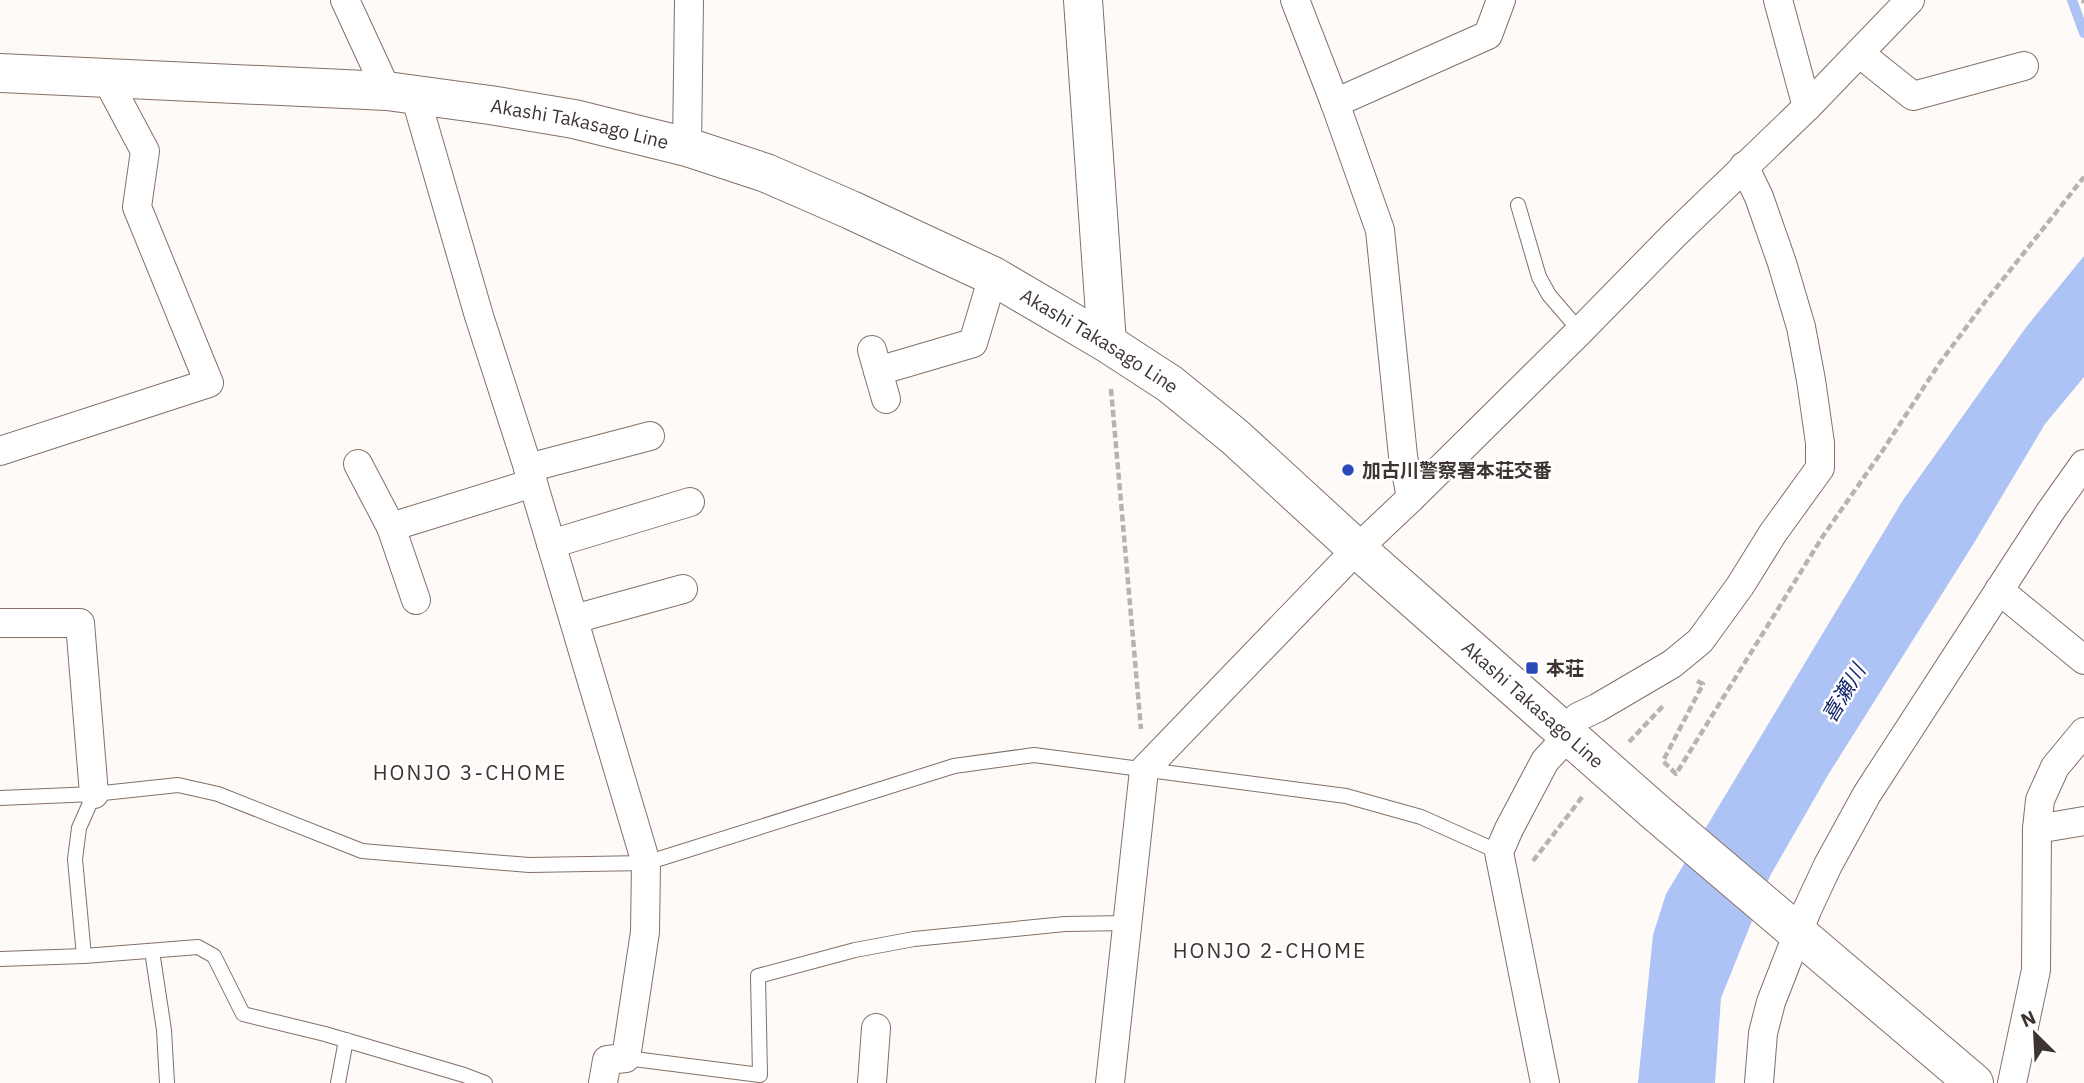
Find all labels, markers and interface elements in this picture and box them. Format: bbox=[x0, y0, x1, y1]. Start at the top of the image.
street label: Akashi Takasago Line bbox=[489, 93, 671, 154]
street label: Akashi Takasago Line bbox=[1016, 283, 1184, 398]
place label: 加古川警察署本荘交番 bbox=[1362, 458, 1552, 482]
marker: 加古川警察署本荘交番 bbox=[1340, 462, 1356, 478]
street label: Akashi Takasago Line bbox=[1457, 635, 1609, 773]
place label: 本荘 bbox=[1546, 656, 1584, 680]
water label: 喜瀬川 bbox=[1815, 657, 1872, 727]
marker: 本荘 bbox=[1524, 660, 1540, 676]
district label: HONJO 3-CHOME bbox=[373, 758, 567, 786]
district label: HONJO 2-CHOME bbox=[1173, 936, 1367, 964]
north arrow bbox=[2000, 999, 2070, 1069]
text: N bbox=[2017, 1005, 2039, 1032]

